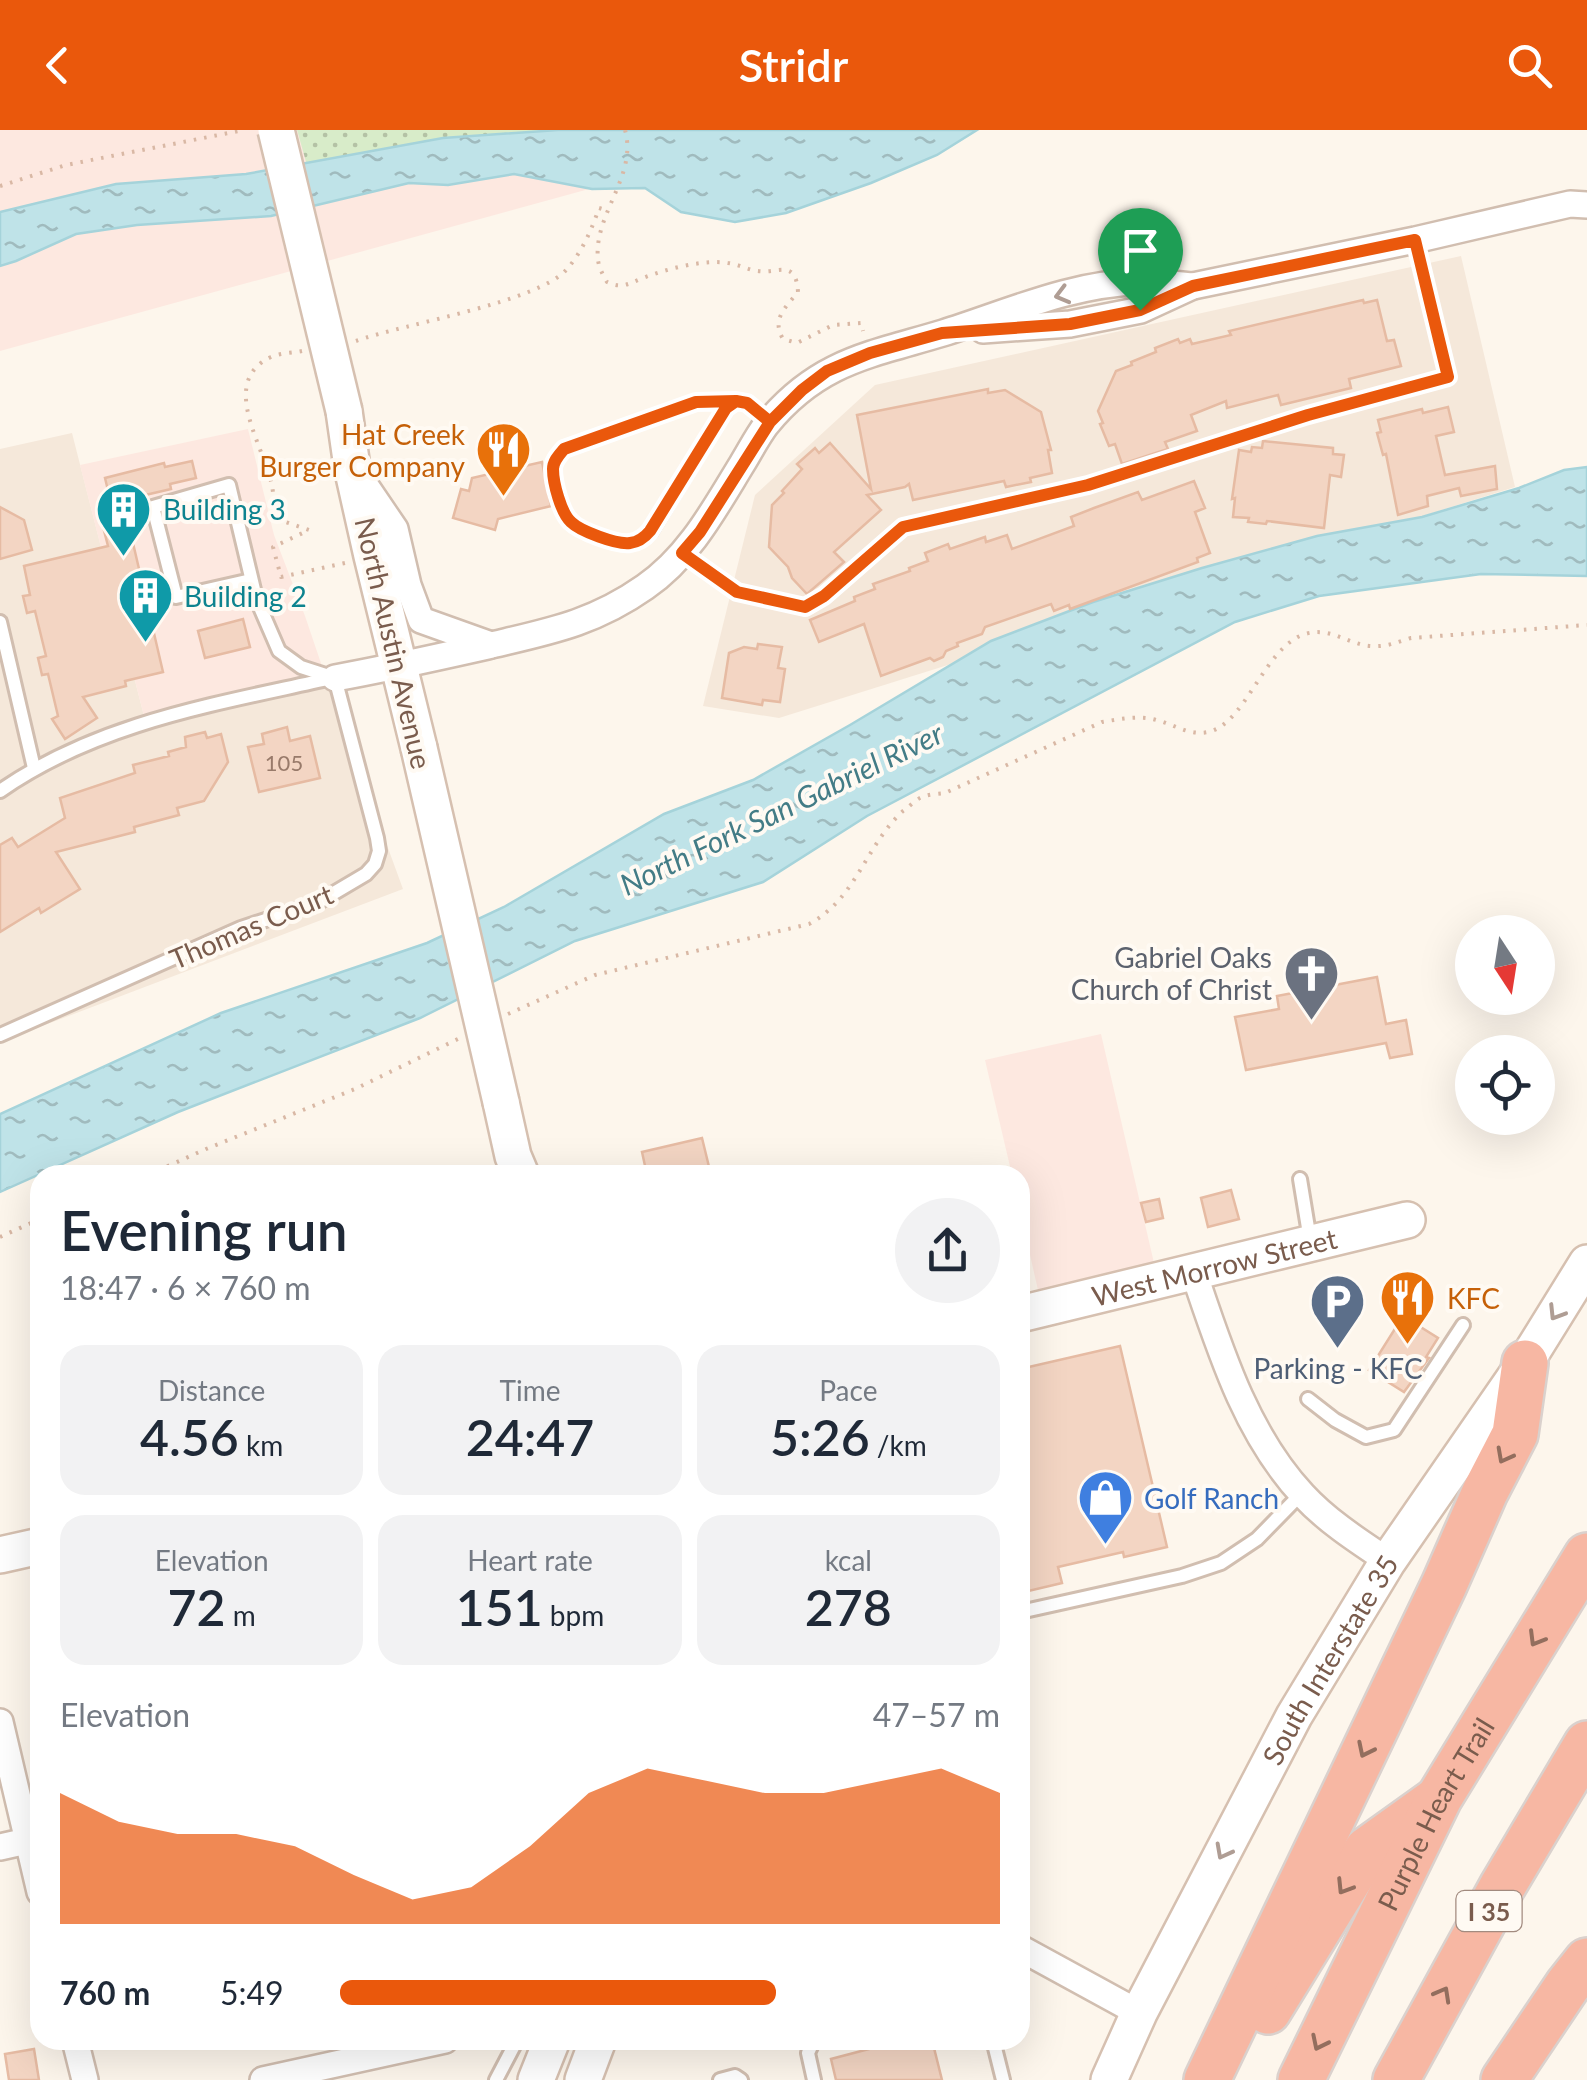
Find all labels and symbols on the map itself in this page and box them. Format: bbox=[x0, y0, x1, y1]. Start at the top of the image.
pin bbox=[1098, 208, 1183, 311]
one-way arrow bbox=[1054, 283, 1071, 304]
place label: Hat Creek Burger Company bbox=[259, 417, 466, 483]
restaurant icon: Hat Creek Burger Company bbox=[474, 420, 534, 499]
building icon: Building 3 bbox=[94, 479, 154, 558]
place label: Building 3 bbox=[163, 492, 286, 526]
street label: North Austin Avenue bbox=[349, 514, 439, 772]
building icon: Building 2 bbox=[115, 566, 175, 645]
place label: Building 2 bbox=[184, 579, 307, 613]
water label: North Fork San Gabriel River bbox=[614, 714, 949, 902]
house number: 105 bbox=[265, 749, 303, 776]
street label: Thomas Court bbox=[164, 876, 338, 976]
north arrow bbox=[1455, 915, 1555, 1015]
place label: Gabriel Oaks Church of Christ bbox=[1071, 940, 1272, 1006]
church icon: Gabriel Oaks Church of Christ bbox=[1281, 943, 1341, 1022]
street label: West Morrow Street bbox=[1088, 1221, 1340, 1313]
restaurant icon: KFC bbox=[1378, 1268, 1438, 1347]
parking icon: Parking - KFC bbox=[1308, 1272, 1368, 1351]
place label: KFC bbox=[1447, 1281, 1500, 1315]
one-way arrow bbox=[1549, 1302, 1568, 1320]
place label: Parking - KFC bbox=[1253, 1351, 1423, 1385]
one-way arrow bbox=[1497, 1446, 1516, 1464]
shop icon: Golf Ranch bbox=[1075, 1468, 1135, 1547]
place label: Golf Ranch bbox=[1144, 1481, 1279, 1515]
street label: South Interstate 35 bbox=[1255, 1549, 1405, 1770]
one-way arrow bbox=[1529, 1628, 1548, 1646]
street label: Purple Heart Trail bbox=[1370, 1712, 1501, 1916]
one-way arrow bbox=[1357, 1740, 1377, 1758]
one-way arrow bbox=[1216, 1842, 1235, 1860]
one-way arrow bbox=[1337, 1876, 1356, 1894]
road number: I 35 bbox=[1456, 1891, 1522, 1931]
one-way arrow bbox=[1430, 1987, 1450, 2005]
one-way arrow bbox=[1312, 2033, 1332, 2051]

